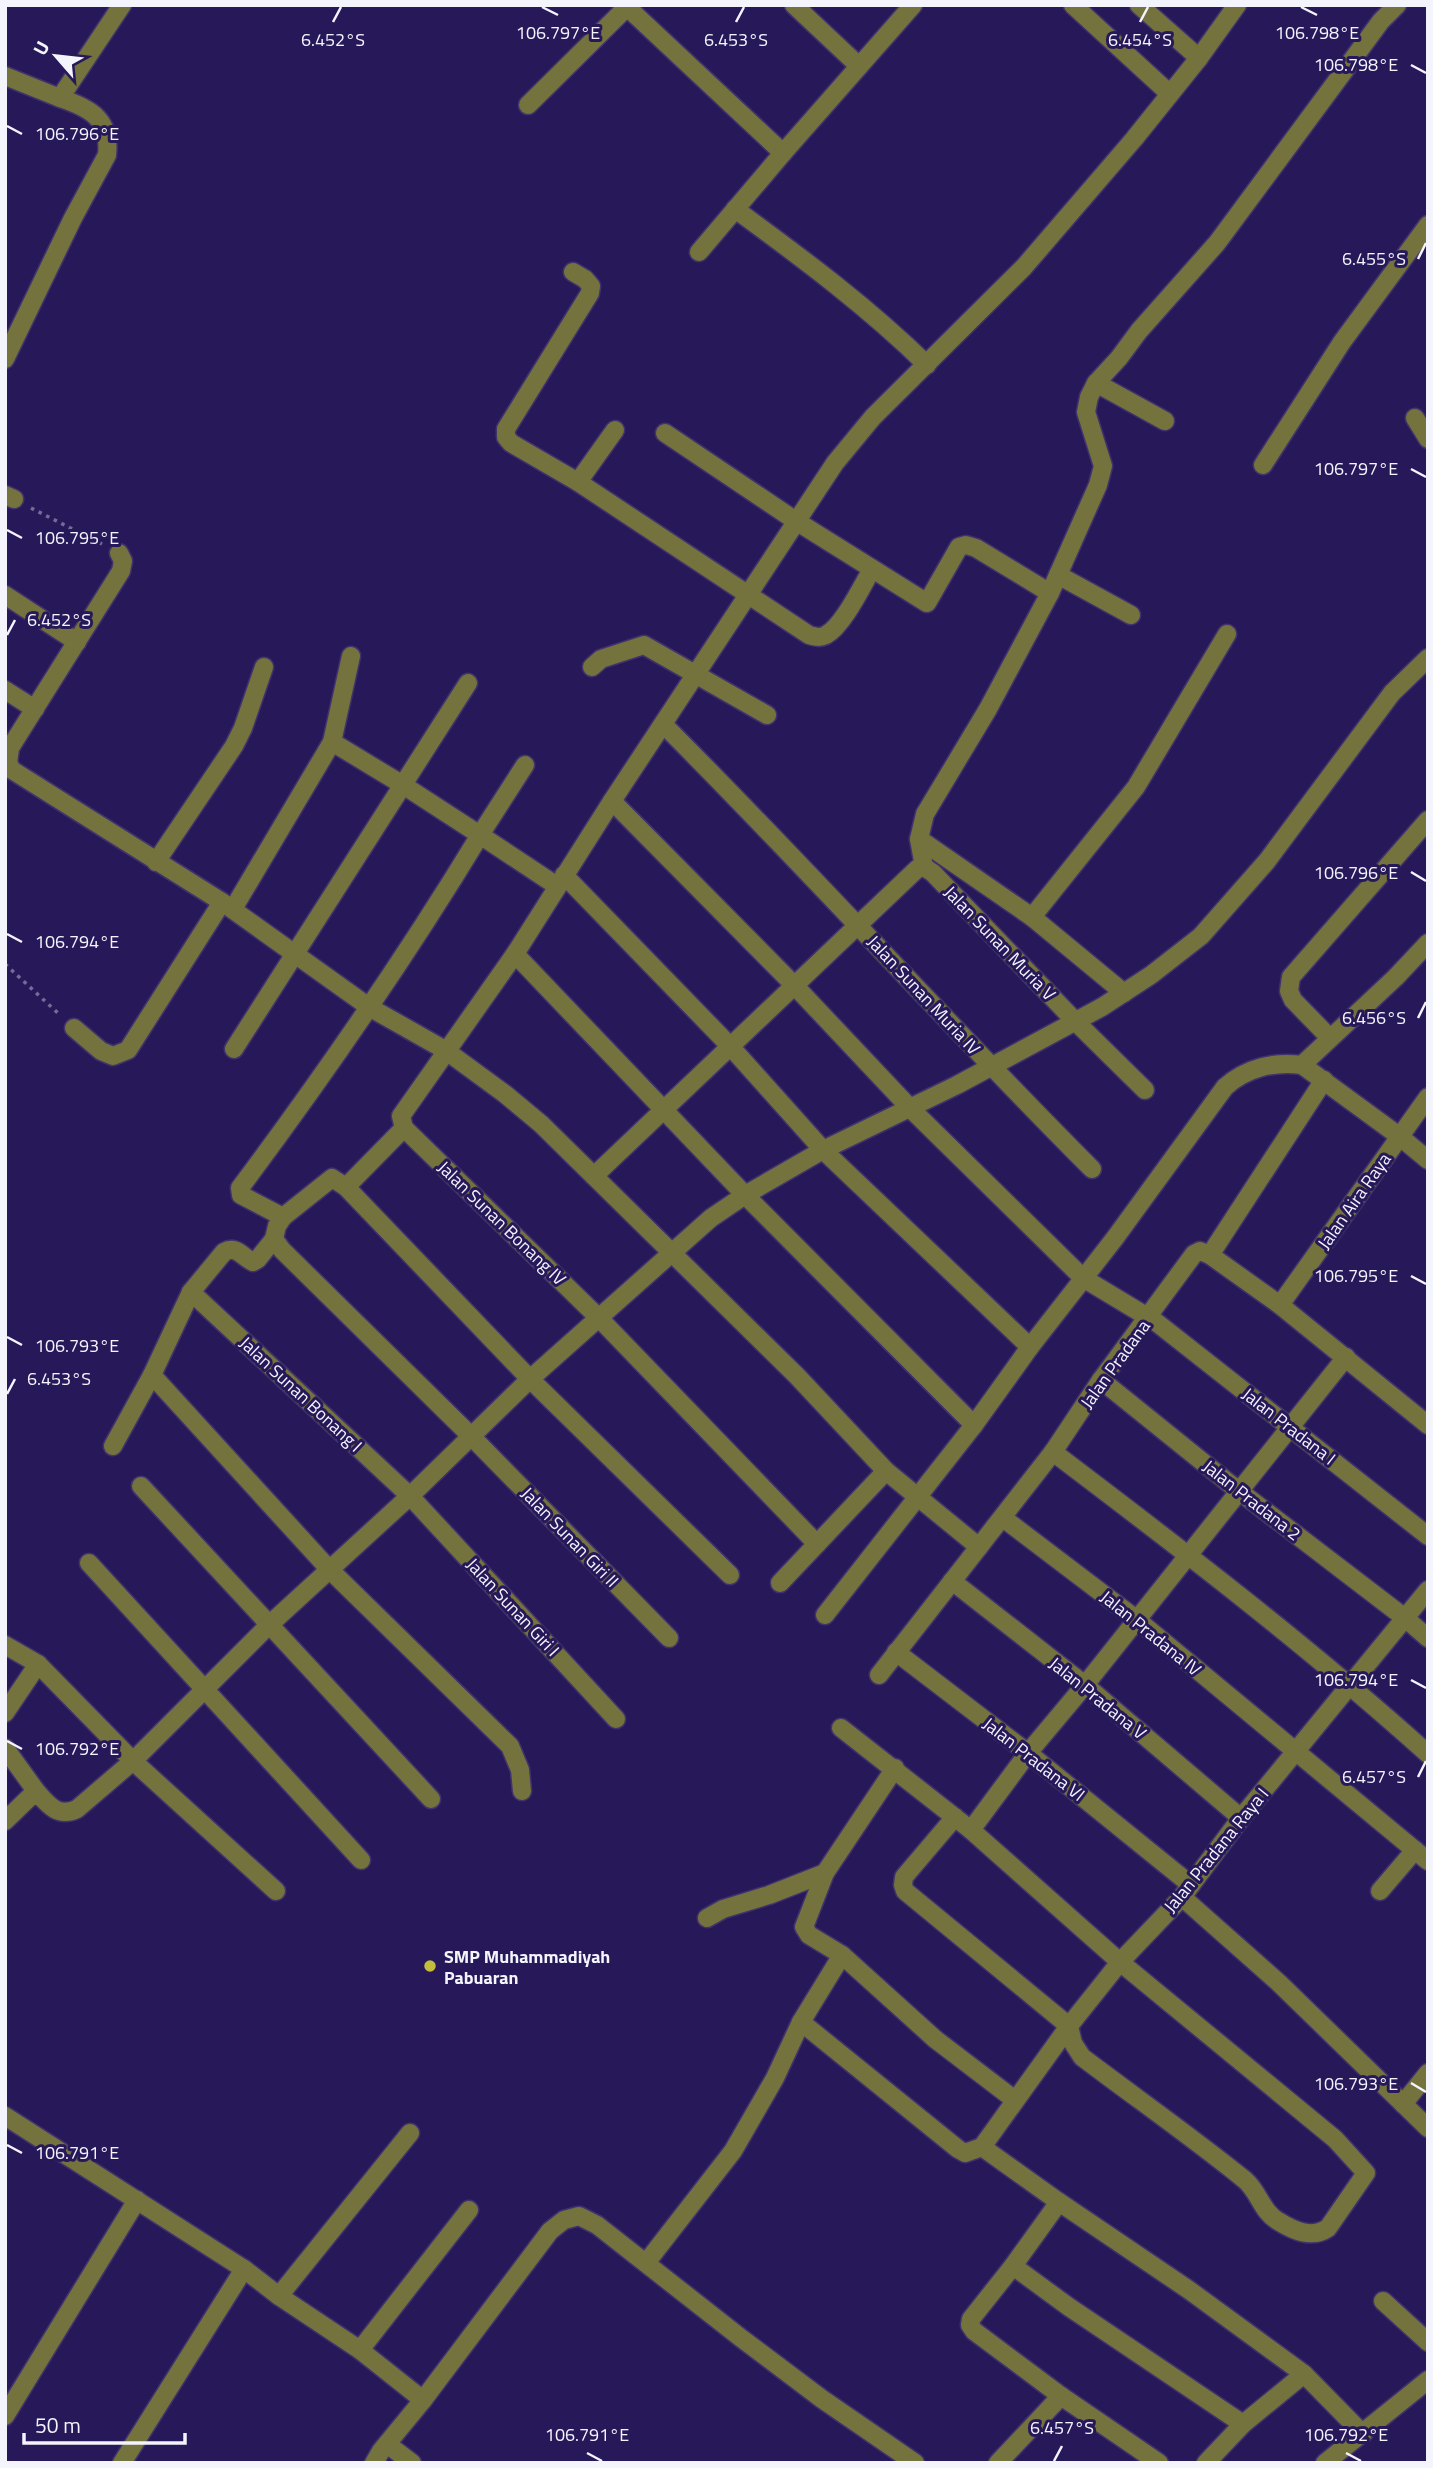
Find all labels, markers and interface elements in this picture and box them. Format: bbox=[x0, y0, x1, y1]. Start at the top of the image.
text: 106.797°E bbox=[516, 19, 600, 46]
text: 106.798°E bbox=[1275, 19, 1359, 46]
north arrow bbox=[21, 21, 91, 91]
text: 6.452°S bbox=[301, 26, 365, 53]
text: 6.453°S bbox=[704, 26, 768, 53]
text: 6.454°S bbox=[1108, 26, 1172, 53]
text: U bbox=[25, 35, 56, 60]
text: 106.798°E bbox=[1314, 51, 1398, 78]
text: 106.796°E bbox=[35, 120, 119, 147]
text: 6.455°S bbox=[1342, 245, 1406, 272]
text: 106.797°E bbox=[1314, 455, 1398, 482]
text: 106.795°E bbox=[35, 524, 119, 551]
text: 6.452°S bbox=[27, 606, 91, 633]
text: 106.796°E bbox=[1314, 859, 1398, 886]
street label: Jalan Sunan Muria V bbox=[938, 879, 1063, 1007]
text: 106.794°E bbox=[35, 928, 119, 955]
street label: Jalan Sunan Muria IV bbox=[861, 929, 987, 1061]
text: 6.456°S bbox=[1342, 1004, 1406, 1031]
street label: Jalan Aira Raya bbox=[1311, 1147, 1397, 1255]
street label: Jalan Sunan Bonang IV bbox=[432, 1154, 573, 1292]
text: 106.795°E bbox=[1314, 1262, 1398, 1289]
street label: Jalan Pradana bbox=[1073, 1314, 1157, 1414]
street label: Jalan Sunan Bonang I bbox=[234, 1330, 368, 1458]
text: 106.793°E bbox=[35, 1332, 119, 1359]
text: 6.453°S bbox=[27, 1365, 91, 1392]
street label: Jalan Pradana I bbox=[1236, 1381, 1342, 1471]
street label: Jalan Pradana 2 bbox=[1197, 1453, 1307, 1547]
street label: Jalan Sunan Giri II bbox=[515, 1481, 625, 1593]
street label: Jalan Sunan Giri I bbox=[460, 1552, 566, 1662]
street label: Jalan Pradana IV bbox=[1095, 1584, 1208, 1683]
street label: Jalan Pradana V bbox=[1043, 1650, 1153, 1746]
text: 106.794°E bbox=[1314, 1666, 1398, 1693]
street label: Jalan Pradana VI bbox=[977, 1710, 1091, 1808]
text: 106.792°E bbox=[35, 1735, 119, 1762]
text: 6.457°S bbox=[1342, 1763, 1406, 1790]
street label: Jalan Pradana Raya I bbox=[1157, 1782, 1275, 1918]
place label: SMP Muhammadiyah Pabuaran bbox=[444, 1943, 610, 1991]
marker: SMP Muhammadiyah Pabuaran bbox=[422, 1958, 438, 1974]
text: 106.793°E bbox=[1314, 2070, 1398, 2097]
text: 106.791°E bbox=[35, 2139, 119, 2166]
scale bar bbox=[24, 2402, 186, 2446]
text: 50 m bbox=[35, 2409, 81, 2441]
text: 6.457°S bbox=[1030, 2414, 1094, 2441]
text: 106.791°E bbox=[545, 2421, 629, 2448]
text: 106.792°E bbox=[1304, 2421, 1388, 2448]

